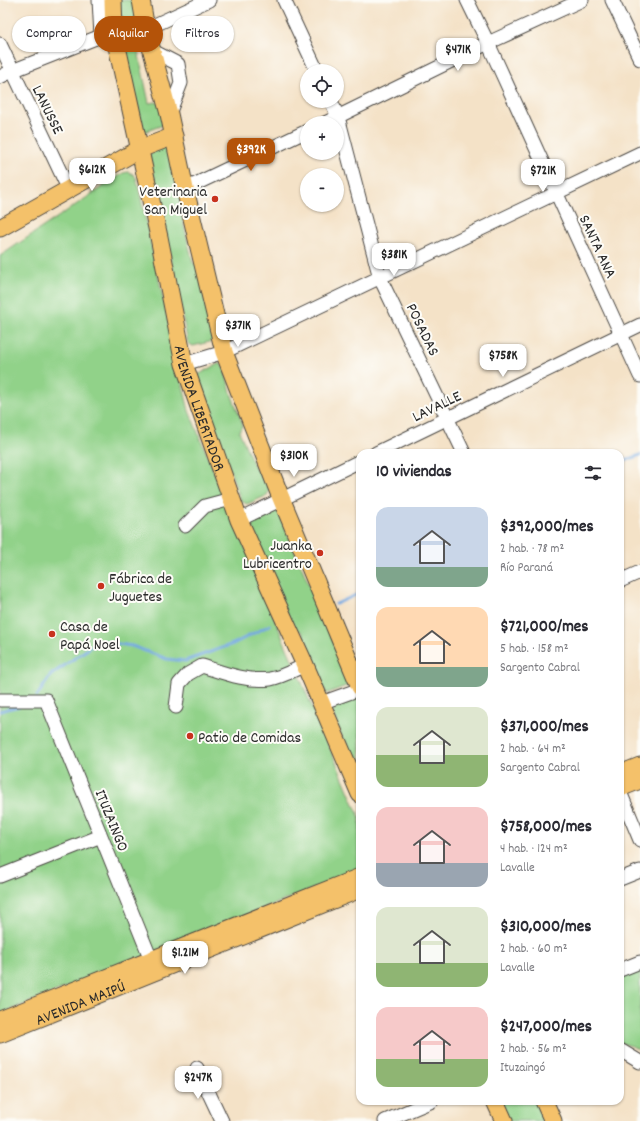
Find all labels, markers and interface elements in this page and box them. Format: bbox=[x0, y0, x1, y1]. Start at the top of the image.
chip: Comprar bbox=[12, 16, 86, 52]
chip: Alquilar bbox=[94, 16, 163, 52]
chip: Filtros bbox=[171, 16, 234, 52]
pin: $471K bbox=[430, 38, 486, 72]
text: $471K bbox=[445, 41, 471, 60]
map controls bbox=[300, 64, 344, 212]
button: locate bbox=[300, 64, 344, 108]
street label: LANUSSE bbox=[25, 82, 69, 139]
button: + bbox=[300, 116, 344, 160]
pin: $392K bbox=[223, 138, 279, 172]
text: $392K bbox=[236, 141, 266, 160]
pin: $612K bbox=[64, 158, 120, 192]
pin: $721K bbox=[515, 159, 571, 193]
text: $612K bbox=[78, 161, 106, 180]
text: $721K bbox=[530, 162, 556, 181]
button: − bbox=[300, 168, 344, 212]
place label: Veterinaria San Miguel bbox=[139, 181, 207, 222]
marker: Veterinaria San Miguel bbox=[210, 194, 220, 204]
street label: SANTA ANA bbox=[572, 211, 622, 283]
pin: $381K bbox=[366, 243, 422, 277]
text: $381K bbox=[381, 246, 407, 265]
street label: POSADAS bbox=[399, 300, 444, 360]
pin: $371K bbox=[210, 314, 266, 348]
text: $371K bbox=[225, 317, 251, 336]
street label: AVENIDA LIBERTADOR bbox=[167, 343, 230, 475]
pin: $758K bbox=[475, 344, 531, 378]
text: $758K bbox=[489, 347, 517, 366]
street label: LAVALLE bbox=[409, 385, 466, 429]
pin: $310K bbox=[266, 444, 322, 478]
text: $310K bbox=[280, 447, 308, 466]
text: 10 viviendas bbox=[376, 461, 452, 485]
icon: filters bbox=[582, 462, 604, 484]
text: $392,000/mes bbox=[500, 516, 594, 540]
icon: home bbox=[408, 523, 456, 571]
place label: Juanka Lubricentro bbox=[243, 535, 312, 576]
text: 2 hab. · 78 m² bbox=[500, 540, 564, 559]
marker: Juanka Lubricentro bbox=[315, 548, 325, 558]
text: Río Paraná bbox=[500, 559, 553, 578]
place label: Fábrica de Juguetes bbox=[109, 568, 172, 609]
marker: Fábrica de Juguetes bbox=[96, 581, 106, 591]
place label: Casa de Papá Noel bbox=[60, 616, 120, 657]
text: $721,000/mes bbox=[500, 616, 588, 640]
icon: home bbox=[408, 623, 456, 671]
marker: Casa de Papá Noel bbox=[47, 629, 57, 639]
text: 5 hab. · 158 m² bbox=[500, 640, 568, 659]
text: Sargento Cabral bbox=[500, 659, 580, 678]
text: $371,000/mes bbox=[500, 716, 589, 740]
icon: home bbox=[408, 723, 456, 771]
place label: Patio de Comidas bbox=[198, 727, 302, 750]
marker: Patio de Comidas bbox=[185, 731, 195, 741]
text: 2 hab. · 64 m² bbox=[500, 740, 566, 759]
text: Sargento Cabral bbox=[500, 759, 580, 778]
street label: ITUZAINGO bbox=[88, 786, 134, 855]
text: $758,000/mes bbox=[500, 816, 592, 840]
icon: home bbox=[408, 823, 456, 871]
text: 4 hab. · 124 m² bbox=[500, 840, 568, 859]
text: Lavalle bbox=[500, 859, 535, 878]
text: $310,000/mes bbox=[500, 916, 591, 940]
icon: home bbox=[408, 923, 456, 971]
text: 2 hab. · 60 m² bbox=[500, 940, 568, 959]
pin: $1.21M bbox=[152, 941, 218, 975]
text: $1.21M bbox=[171, 944, 199, 963]
text: Lavalle bbox=[500, 959, 535, 978]
street label: AVENIDA MAIPÚ bbox=[32, 976, 129, 1033]
text: $247,000/mes bbox=[500, 1016, 592, 1040]
icon: home bbox=[408, 1023, 456, 1071]
text: 2 hab. · 56 m² bbox=[500, 1040, 566, 1059]
text: Ituzaingó bbox=[500, 1059, 545, 1078]
pin: $247K bbox=[170, 1066, 226, 1100]
text: $247K bbox=[184, 1069, 212, 1088]

